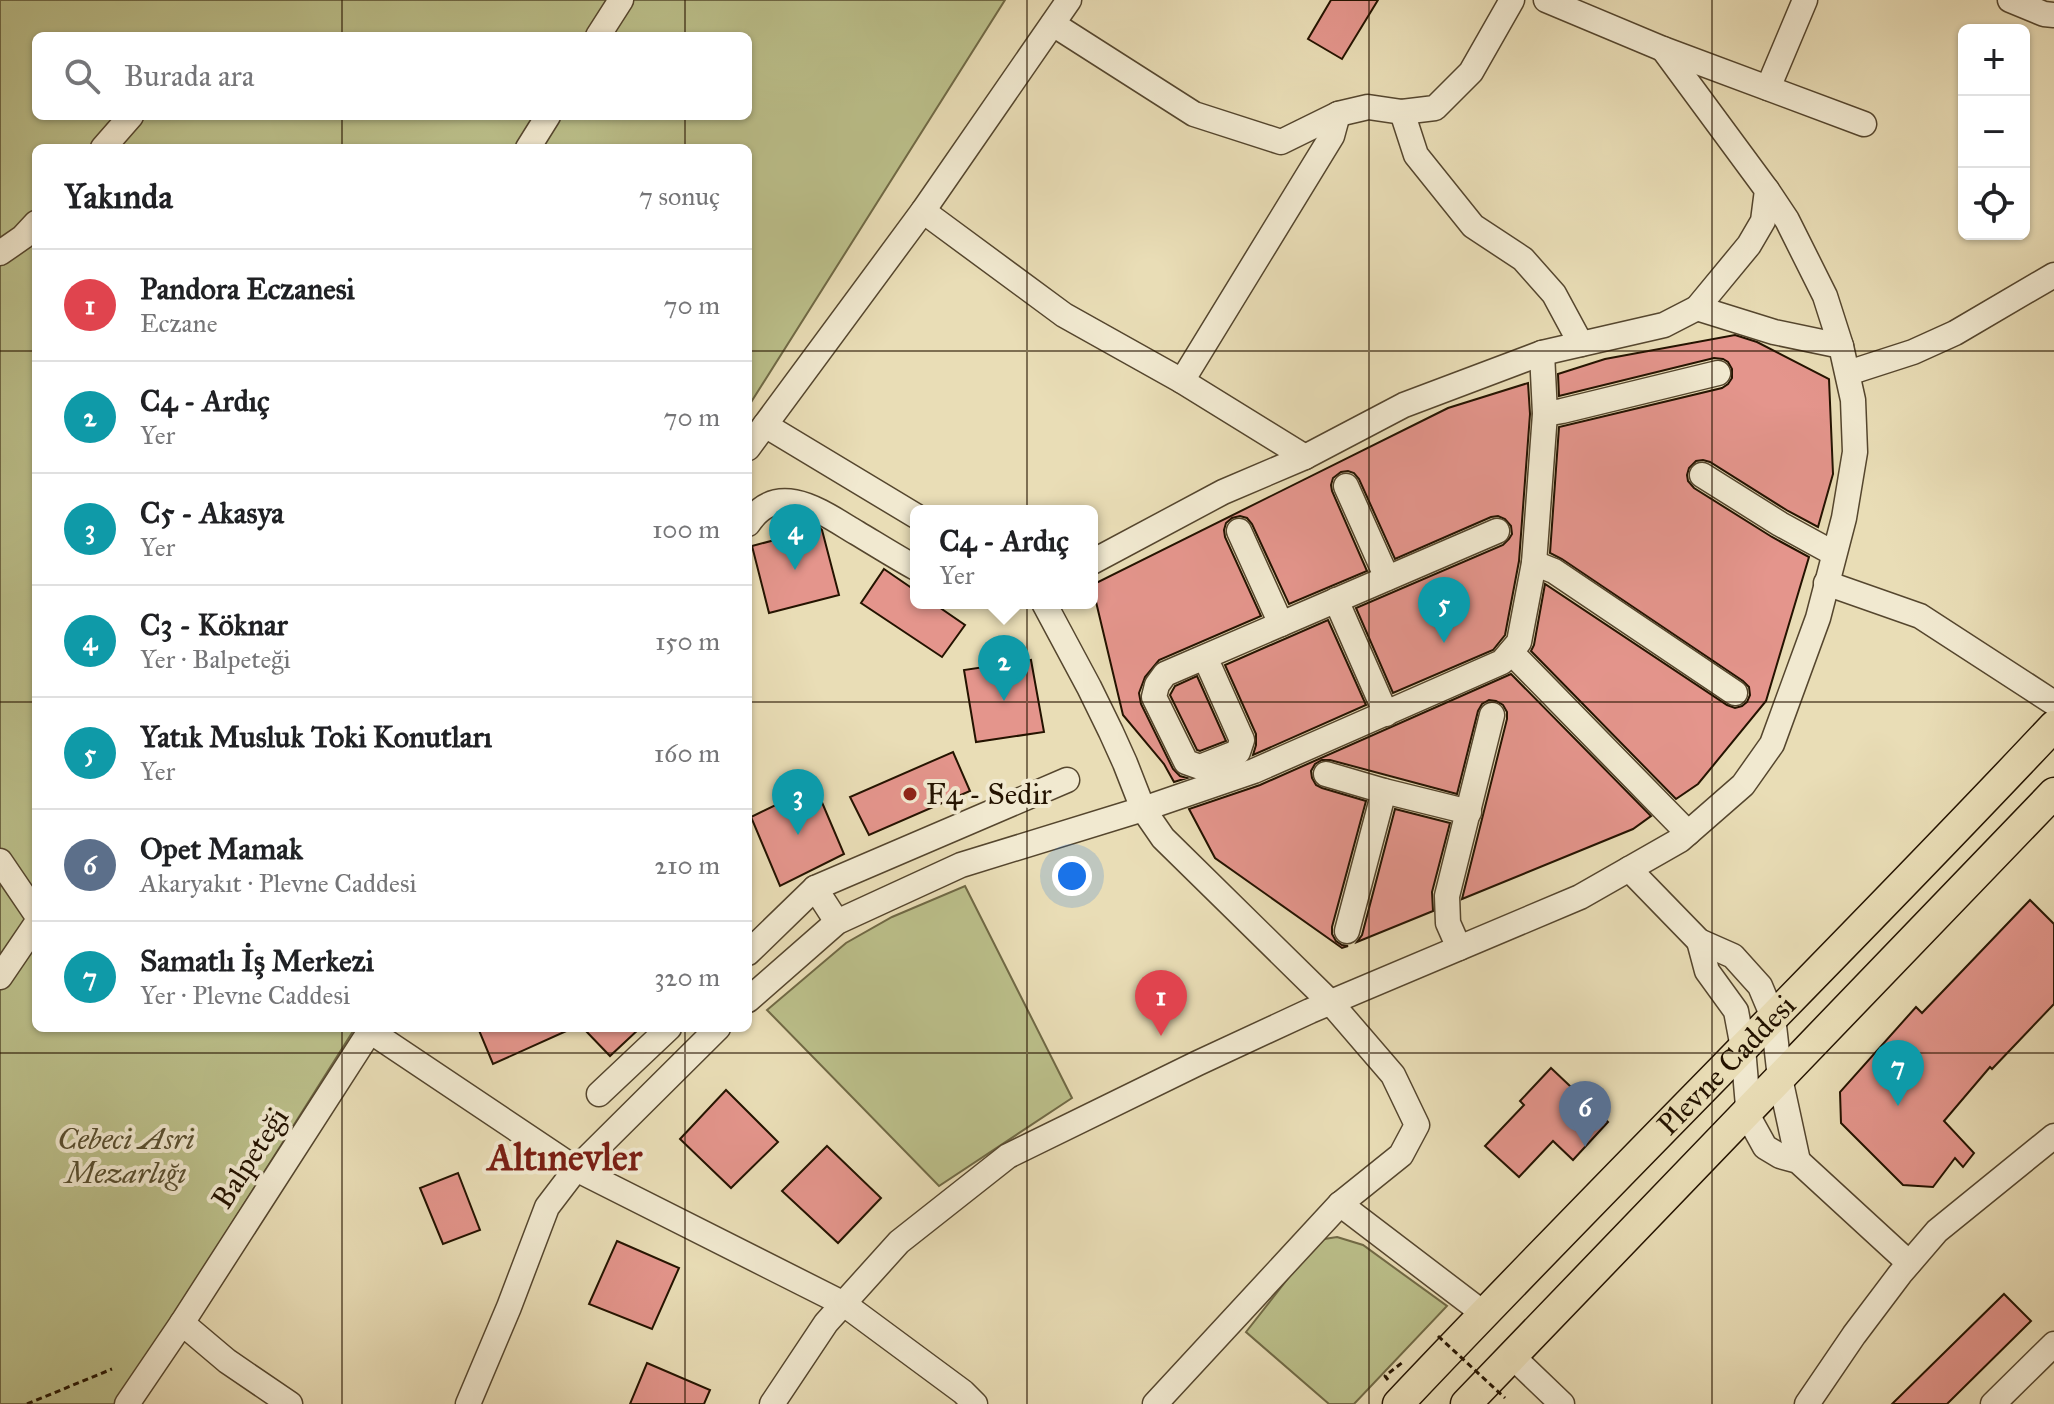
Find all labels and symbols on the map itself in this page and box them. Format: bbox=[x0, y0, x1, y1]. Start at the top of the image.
pin: 4 bbox=[769, 504, 821, 570]
pin: 5 bbox=[1418, 577, 1470, 643]
pin: 2 bbox=[978, 635, 1030, 701]
pin: 3 bbox=[772, 769, 824, 835]
place label: F4 - Sedir bbox=[926, 776, 1053, 812]
marker: F4 - Sedir bbox=[901, 785, 919, 803]
your location bbox=[1052, 856, 1092, 896]
pin: 1 bbox=[1135, 970, 1187, 1036]
street label: Plevne Caddesi bbox=[1650, 987, 1803, 1143]
pin: 7 bbox=[1872, 1040, 1924, 1106]
pin: 6 bbox=[1559, 1081, 1611, 1147]
street label: Balpeteği bbox=[204, 1101, 296, 1215]
park label: Cebeci Asri Mezarlığı bbox=[58, 1121, 195, 1191]
district label: Altınevler bbox=[486, 1134, 643, 1180]

